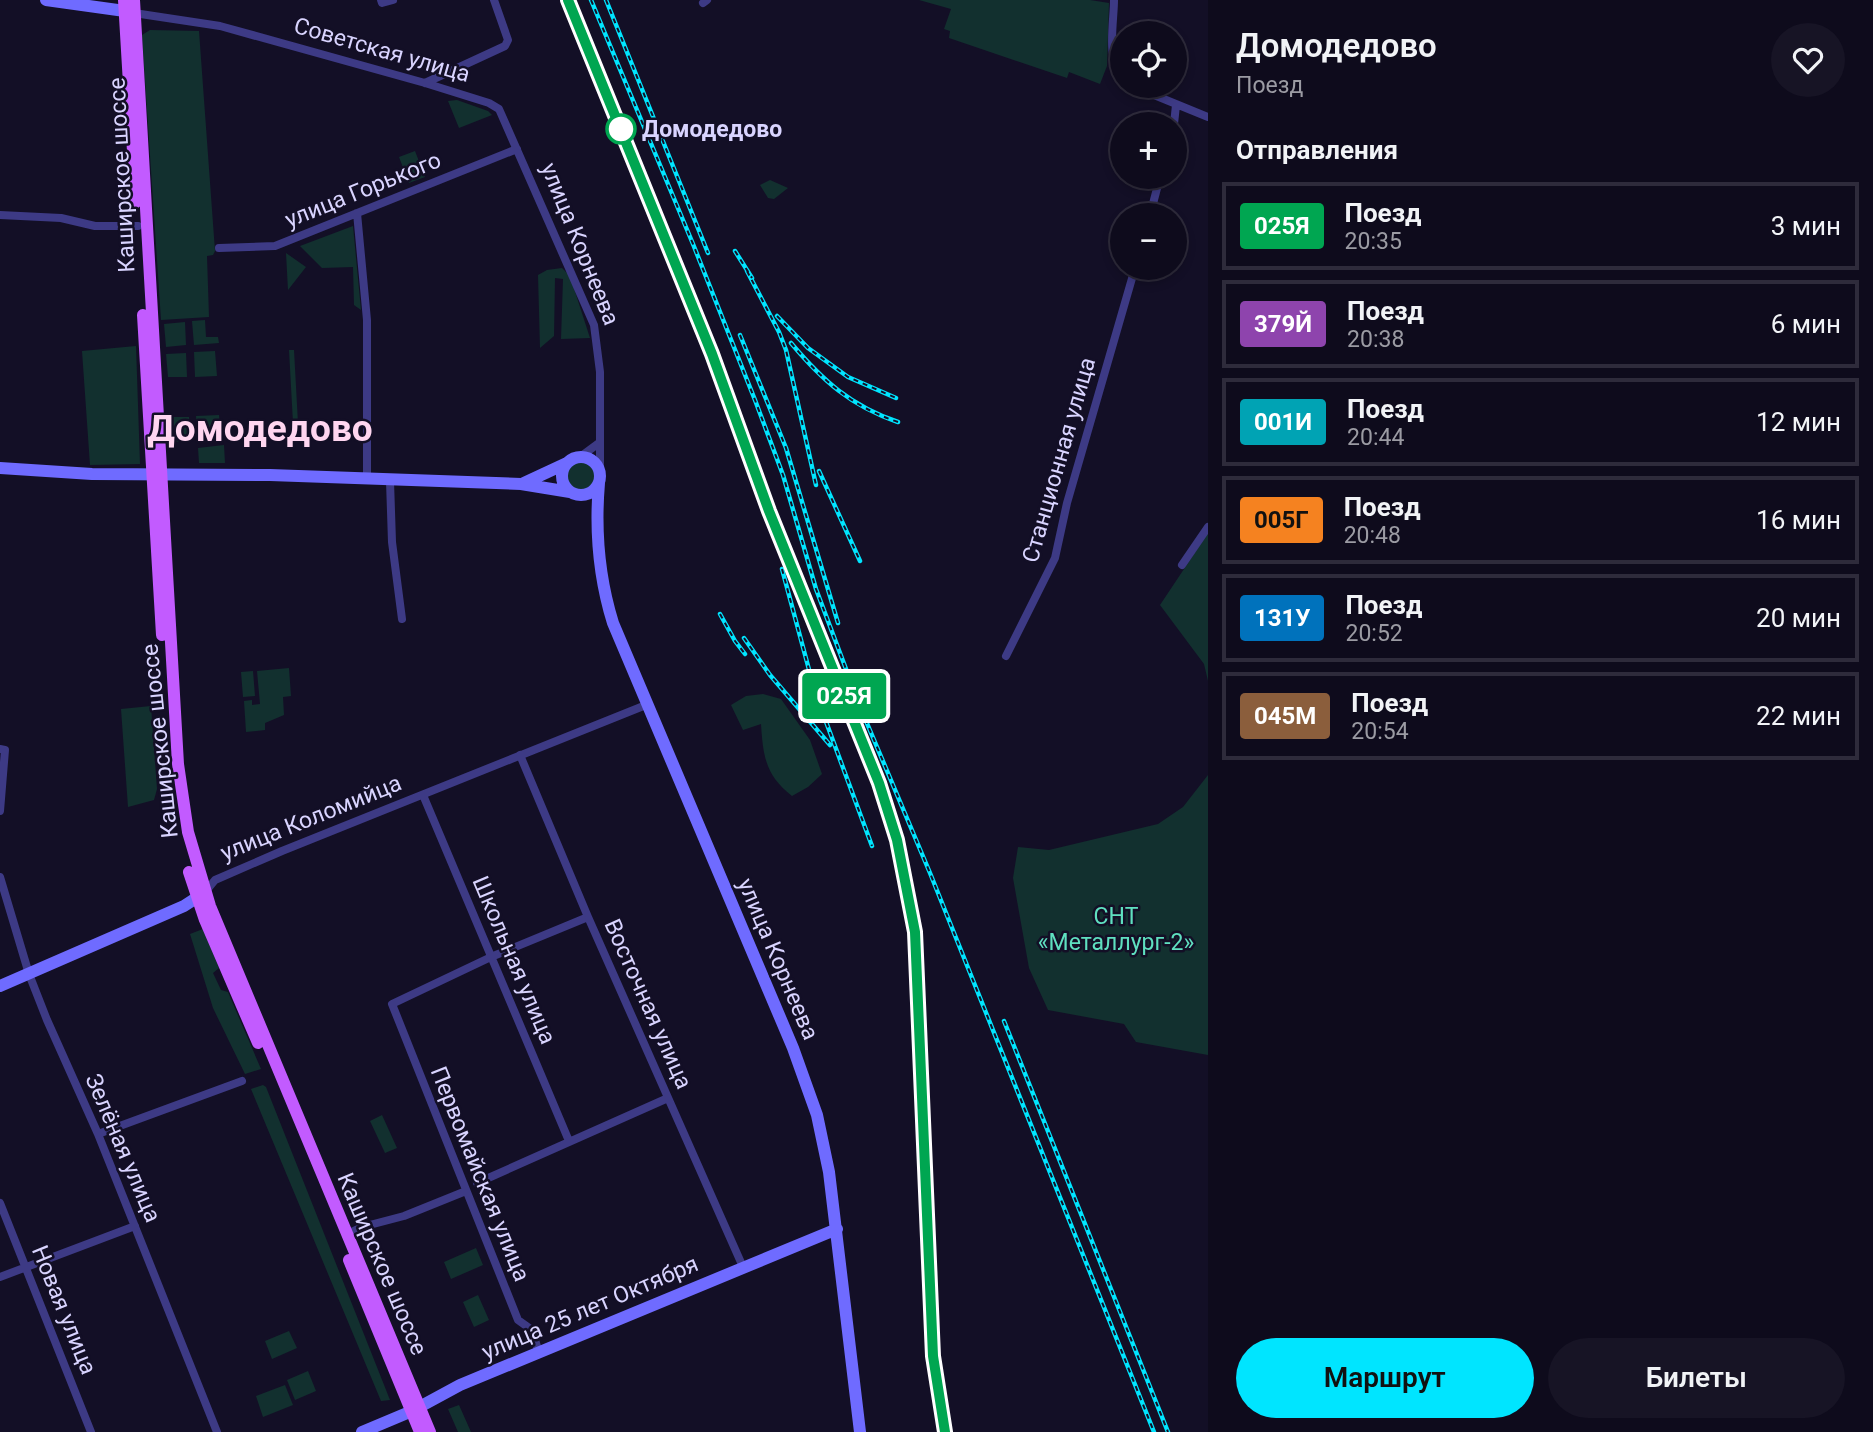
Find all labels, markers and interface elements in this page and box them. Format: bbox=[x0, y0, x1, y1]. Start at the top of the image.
street label: Советская улица bbox=[291, 12, 473, 88]
map controls bbox=[1110, 21, 1187, 280]
button: locate bbox=[1110, 21, 1187, 98]
button: heart bbox=[1771, 23, 1845, 97]
text: Домодедово bbox=[1236, 26, 1437, 65]
text: Поезд bbox=[1236, 72, 1303, 99]
street label: Каширское шоссе bbox=[103, 77, 141, 273]
button: + bbox=[1110, 112, 1187, 189]
marker: Домодедово bbox=[606, 114, 636, 144]
place label: Домодедово bbox=[642, 116, 782, 143]
text: Отправления bbox=[1236, 135, 1398, 165]
street label: улица Горького bbox=[281, 146, 445, 234]
street label: улица Корнеева bbox=[535, 159, 625, 329]
text: Поезд bbox=[1345, 198, 1421, 228]
button: − bbox=[1110, 203, 1187, 280]
text: 3 мин bbox=[1771, 211, 1841, 241]
text: 025Я bbox=[1254, 212, 1310, 240]
text: 20:35 bbox=[1345, 228, 1402, 255]
text: Поезд bbox=[1347, 296, 1424, 326]
text: 6 мин bbox=[1771, 309, 1841, 339]
text: 379Й bbox=[1254, 310, 1312, 338]
text: 20:38 bbox=[1347, 326, 1404, 353]
street label: Станционная улица bbox=[1017, 354, 1101, 566]
text: Поезд bbox=[1347, 394, 1424, 424]
district label: Домодедово bbox=[147, 407, 373, 450]
text: 12 мин bbox=[1756, 407, 1841, 437]
text: 001И bbox=[1254, 408, 1312, 436]
text: 20:44 bbox=[1347, 424, 1404, 451]
text: Поезд bbox=[1344, 492, 1421, 522]
text: 16 мин bbox=[1756, 505, 1841, 535]
text: 005Г bbox=[1254, 506, 1309, 534]
text: 20:48 bbox=[1344, 522, 1401, 549]
text: Поезд bbox=[1345, 590, 1422, 620]
text: 20 мин bbox=[1756, 603, 1841, 633]
text: 131У bbox=[1254, 604, 1310, 632]
text: 20:52 bbox=[1345, 620, 1403, 647]
street label: Каширское шоссе bbox=[136, 642, 184, 840]
line badge: 025Я bbox=[795, 673, 893, 719]
text: 025Я bbox=[816, 682, 872, 710]
text: Поезд bbox=[1351, 688, 1428, 718]
text: 22 мин bbox=[1756, 701, 1841, 731]
text: 045М bbox=[1254, 702, 1316, 730]
text: 20:54 bbox=[1351, 718, 1409, 745]
street label: улица Коломийца bbox=[217, 769, 405, 867]
street label: Школьная улица bbox=[466, 872, 562, 1048]
street label: улица Корнеева bbox=[732, 874, 824, 1044]
park label: СНТ «Металлург-2» bbox=[1038, 903, 1194, 956]
street label: Восточная улица bbox=[598, 915, 698, 1093]
street label: Первомайская улица bbox=[425, 1063, 535, 1285]
street label: Зелёная улица bbox=[80, 1070, 166, 1226]
street label: Каширское шоссе bbox=[331, 1169, 433, 1359]
street label: Новая улица bbox=[26, 1242, 102, 1378]
street label: улица 25 лет Октября bbox=[478, 1250, 702, 1366]
button: Маршрут bbox=[1236, 1338, 1534, 1418]
button: Билеты bbox=[1548, 1338, 1845, 1418]

